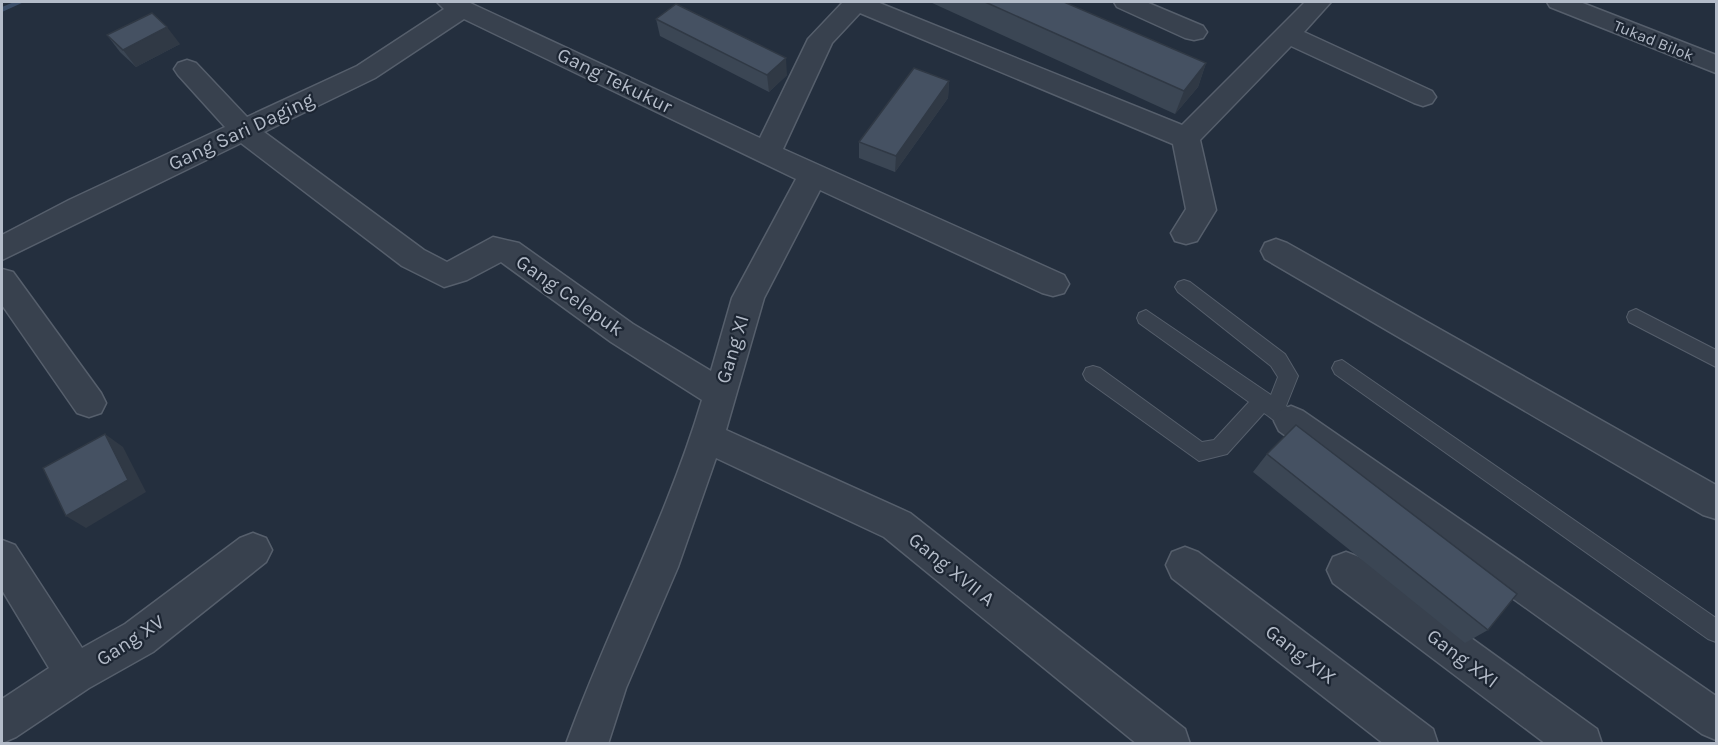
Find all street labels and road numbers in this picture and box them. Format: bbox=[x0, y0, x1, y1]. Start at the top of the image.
street label: Tukad Bilok bbox=[1611, 16, 1697, 65]
street label: Gang Tekukur bbox=[554, 43, 677, 118]
street label: Gang Sari Daging bbox=[165, 88, 318, 175]
street label: Gang Celepuk bbox=[512, 250, 628, 341]
street label: Gang XI bbox=[711, 312, 754, 386]
street label: Gang XVII A bbox=[904, 528, 999, 611]
street label: Gang XV bbox=[92, 610, 168, 671]
street label: Gang XIX bbox=[1261, 620, 1341, 689]
street label: Gang XXI bbox=[1423, 624, 1503, 693]

